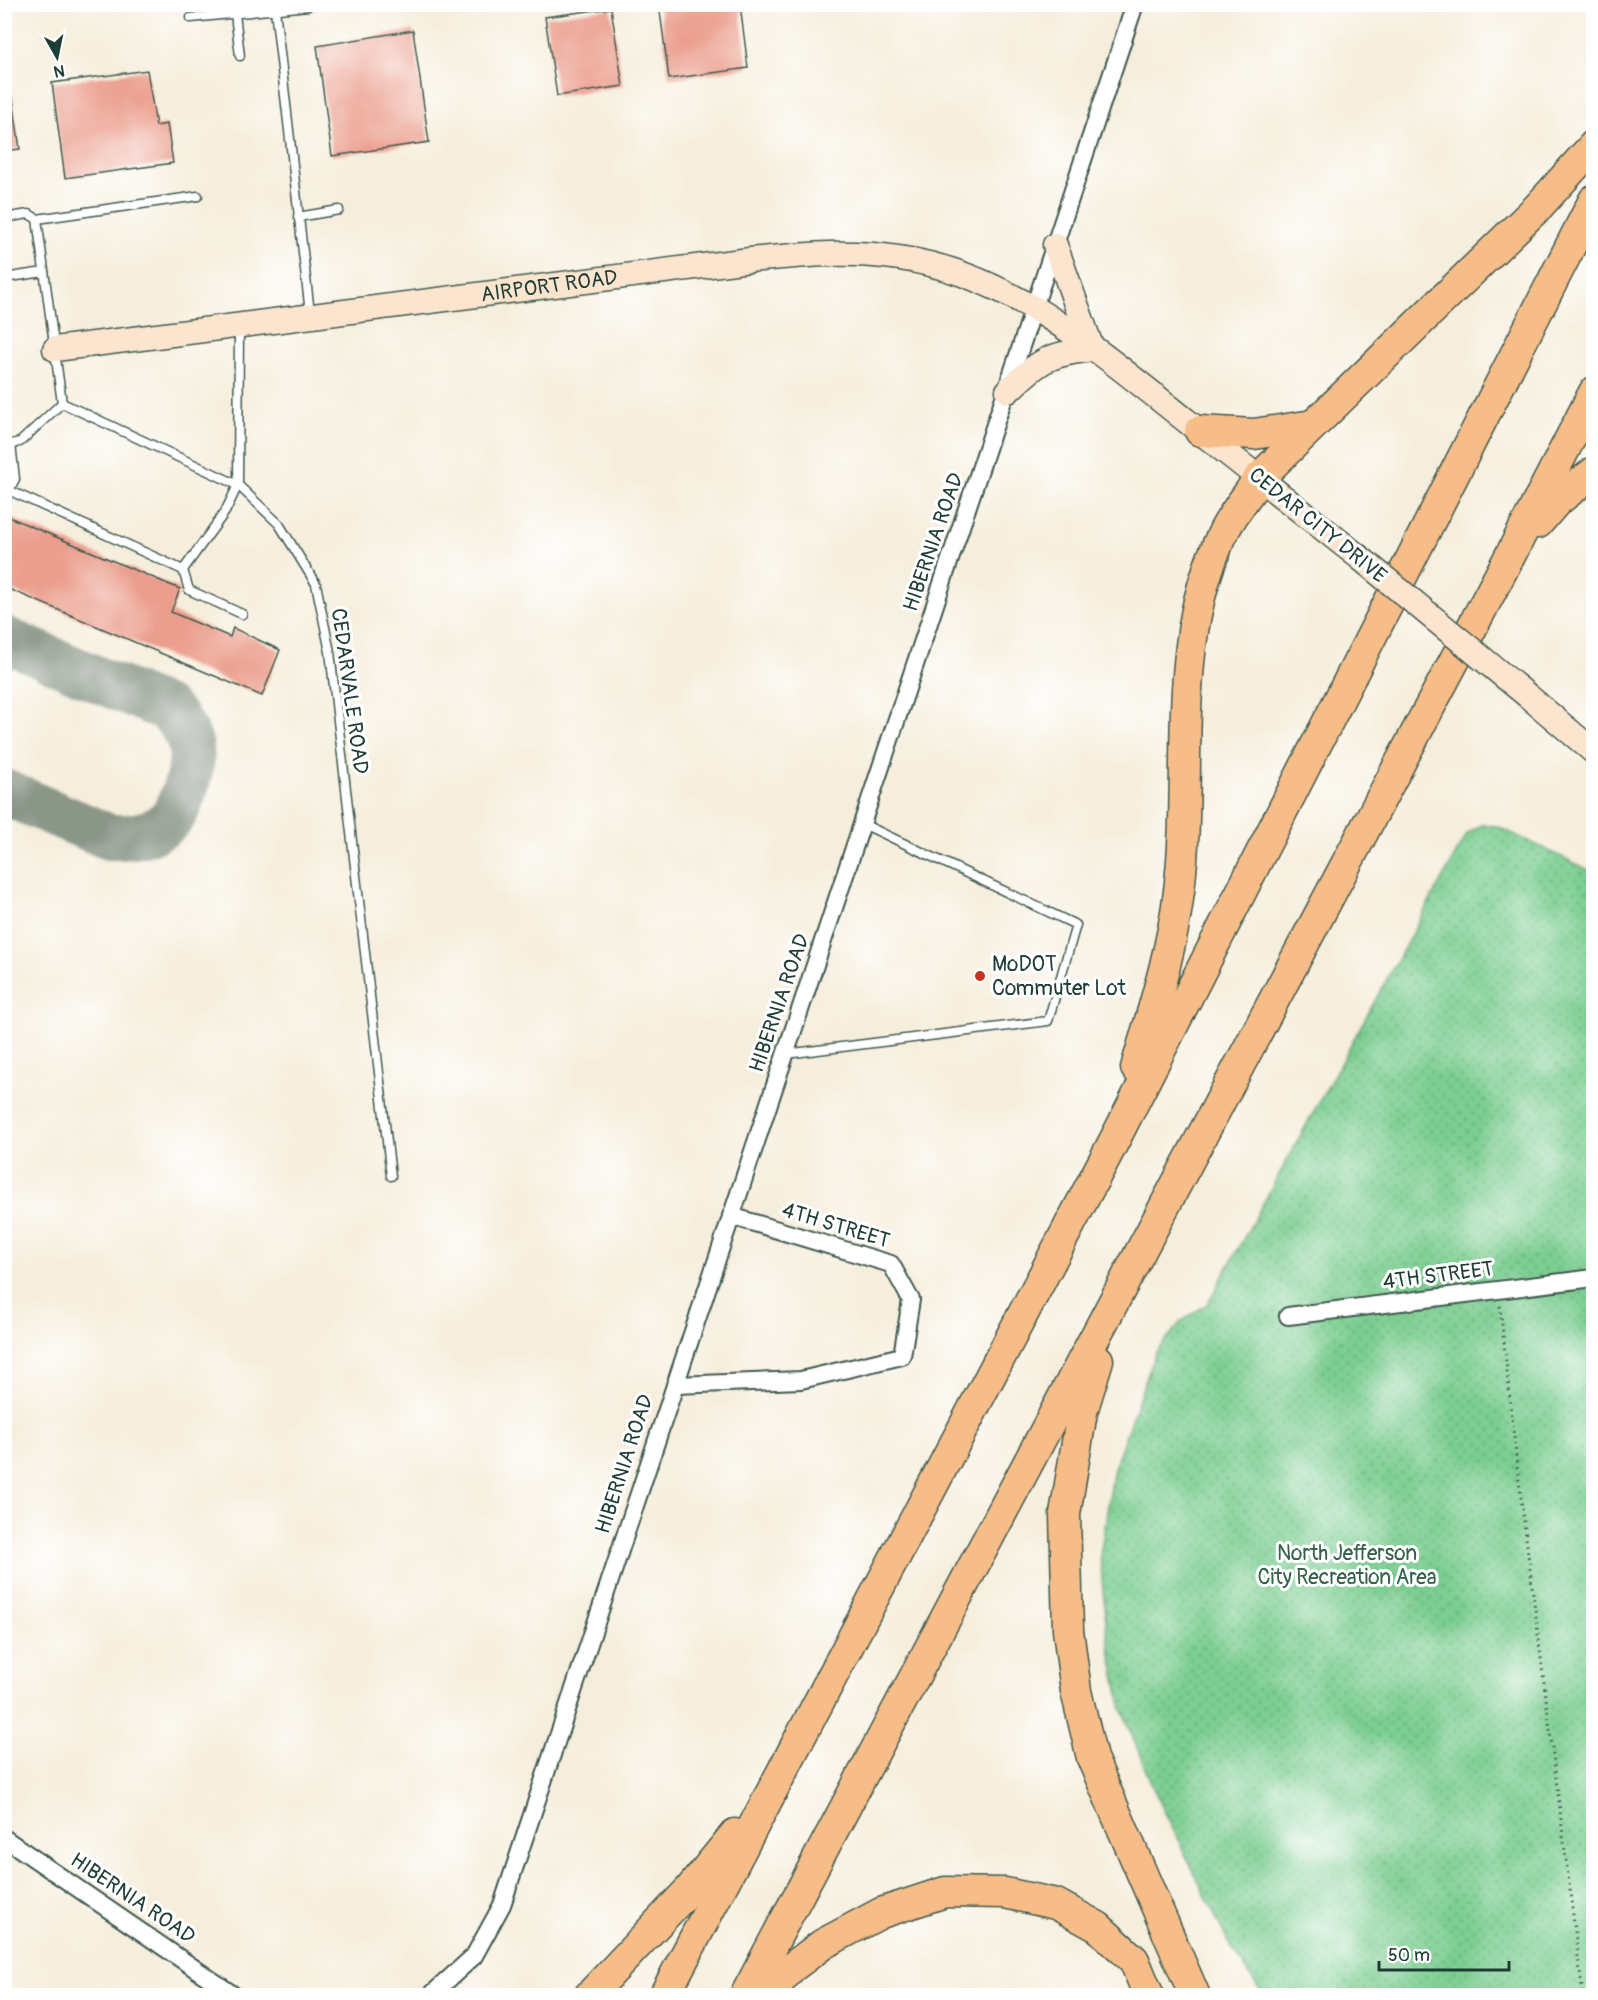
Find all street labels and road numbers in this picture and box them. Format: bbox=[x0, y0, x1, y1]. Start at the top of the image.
street label: AIRPORT ROAD bbox=[479, 264, 619, 308]
street label: CEDAR CITY DRIVE bbox=[1243, 462, 1392, 589]
street label: HIBERNIA ROAD bbox=[897, 469, 970, 615]
street label: CEDARVALE ROAD bbox=[325, 606, 374, 776]
street label: HIBERNIA ROAD bbox=[743, 930, 816, 1076]
street label: 4TH STREET bbox=[779, 1196, 893, 1255]
street label: 4TH STREET bbox=[1381, 1255, 1495, 1296]
street label: HIBERNIA ROAD bbox=[589, 1391, 660, 1537]
street label: HIBERNIA ROAD bbox=[65, 1847, 200, 1950]

